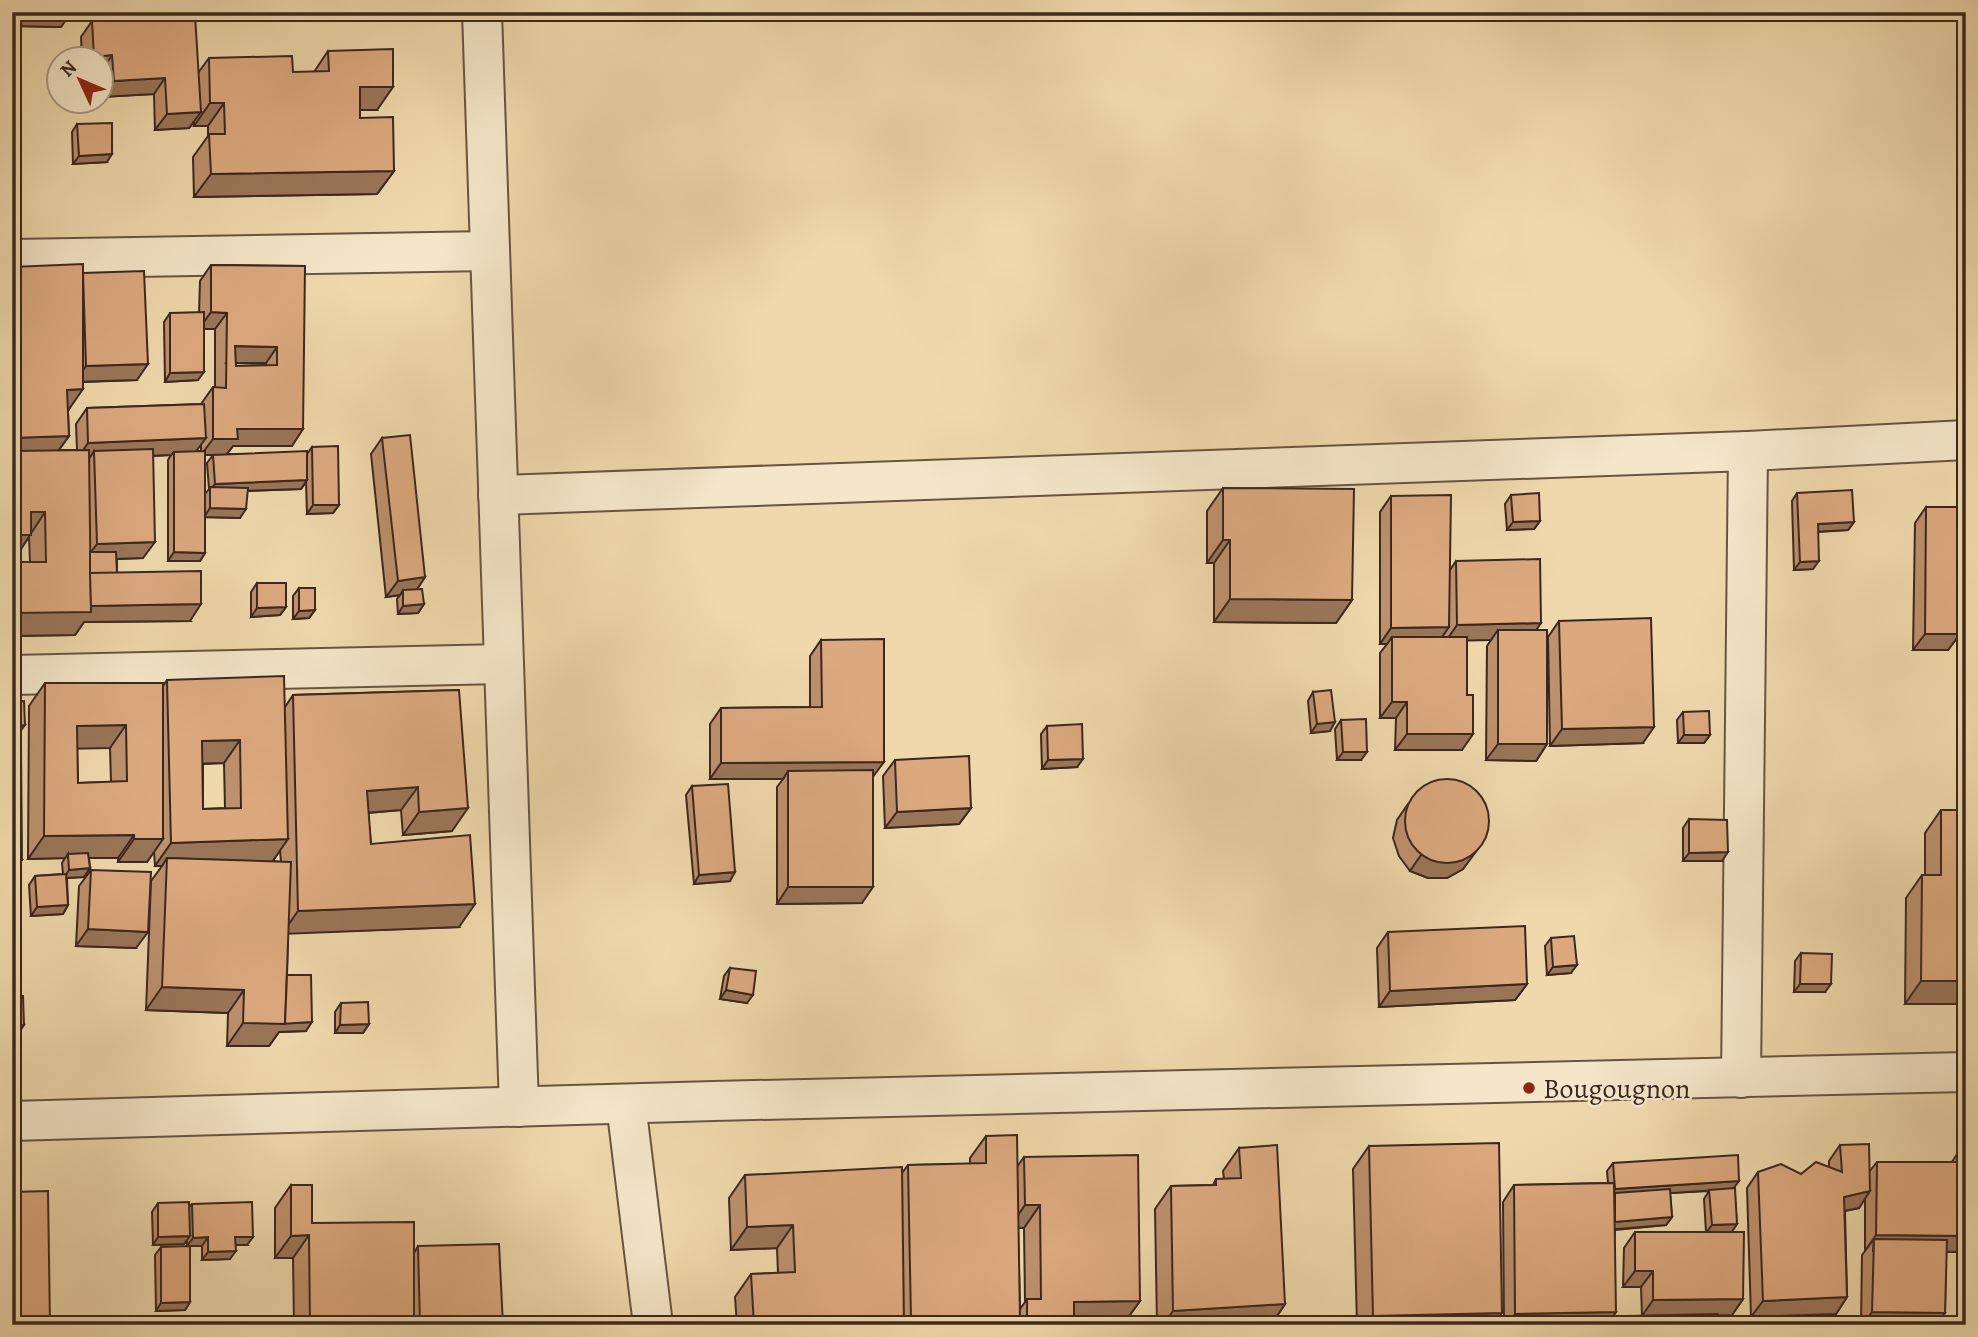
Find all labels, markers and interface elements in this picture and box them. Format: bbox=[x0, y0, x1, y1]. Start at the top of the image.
north arrow bbox=[46, 46, 116, 116]
text: N bbox=[54, 55, 83, 83]
place label: Bougougnon bbox=[1543, 1070, 1690, 1108]
marker: Bougougnon bbox=[1521, 1080, 1537, 1096]

